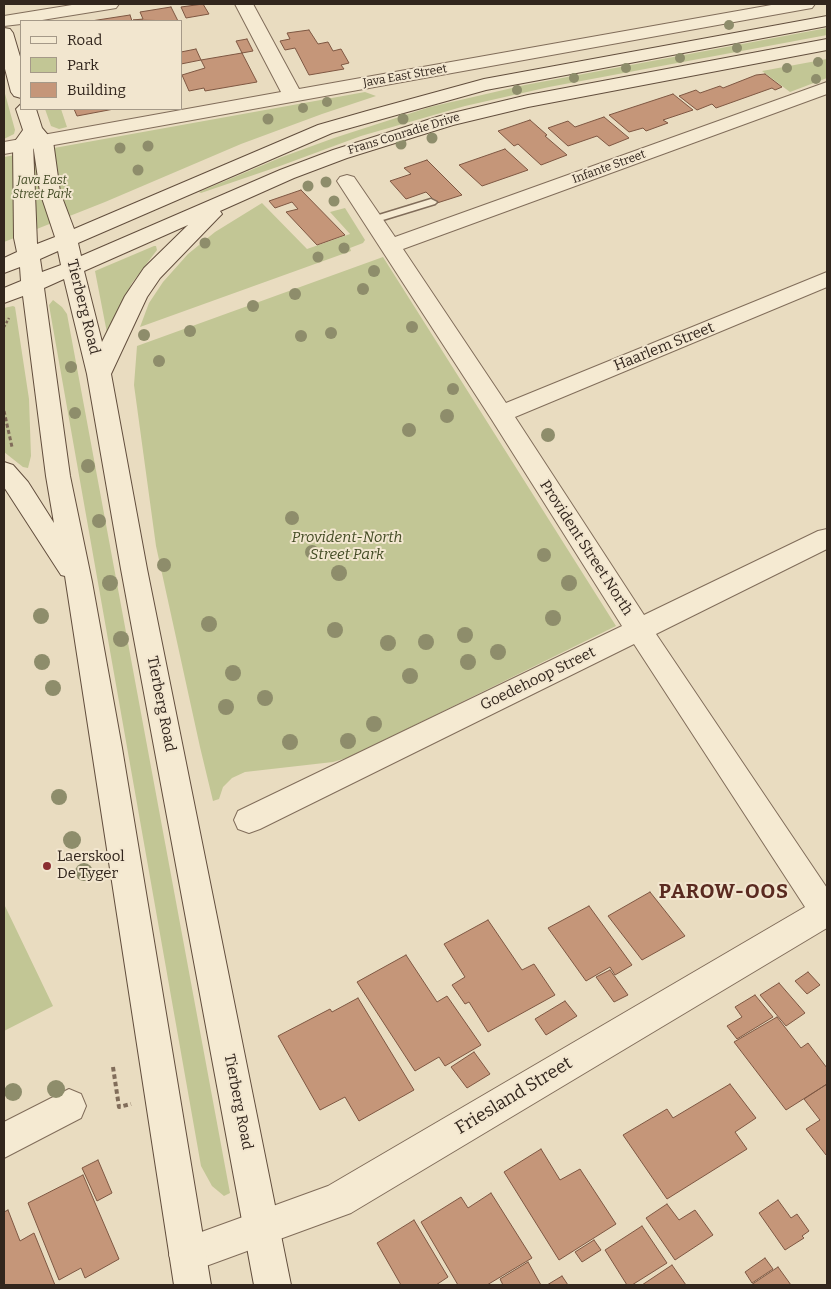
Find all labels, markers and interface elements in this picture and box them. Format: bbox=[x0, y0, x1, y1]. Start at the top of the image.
legend bbox=[20, 20, 182, 110]
text: Road bbox=[67, 31, 102, 49]
text: Park bbox=[67, 56, 99, 74]
street label: Java East Street bbox=[362, 62, 448, 90]
text: Building bbox=[67, 81, 126, 99]
street label: Frans Conradie Drive bbox=[346, 110, 462, 158]
street label: Infante Street bbox=[570, 147, 648, 187]
park label: Java East Street Park bbox=[12, 174, 72, 202]
street label: Tierberg Road bbox=[62, 258, 104, 356]
street label: Haarlem Street bbox=[611, 319, 717, 375]
street label: Provident Street North bbox=[536, 477, 636, 619]
park label: Provident-North Street Park bbox=[292, 529, 402, 564]
street label: Goedehoop Street bbox=[478, 643, 598, 715]
street label: Tierberg Road bbox=[143, 655, 179, 753]
place label: Laerskool De Tyger bbox=[57, 848, 125, 883]
marker: Laerskool De Tyger bbox=[41, 860, 53, 872]
district label: PAROW-OOS bbox=[658, 880, 790, 904]
street label: Tierberg Road bbox=[220, 1053, 256, 1151]
street label: Friesland Street bbox=[452, 1053, 576, 1139]

